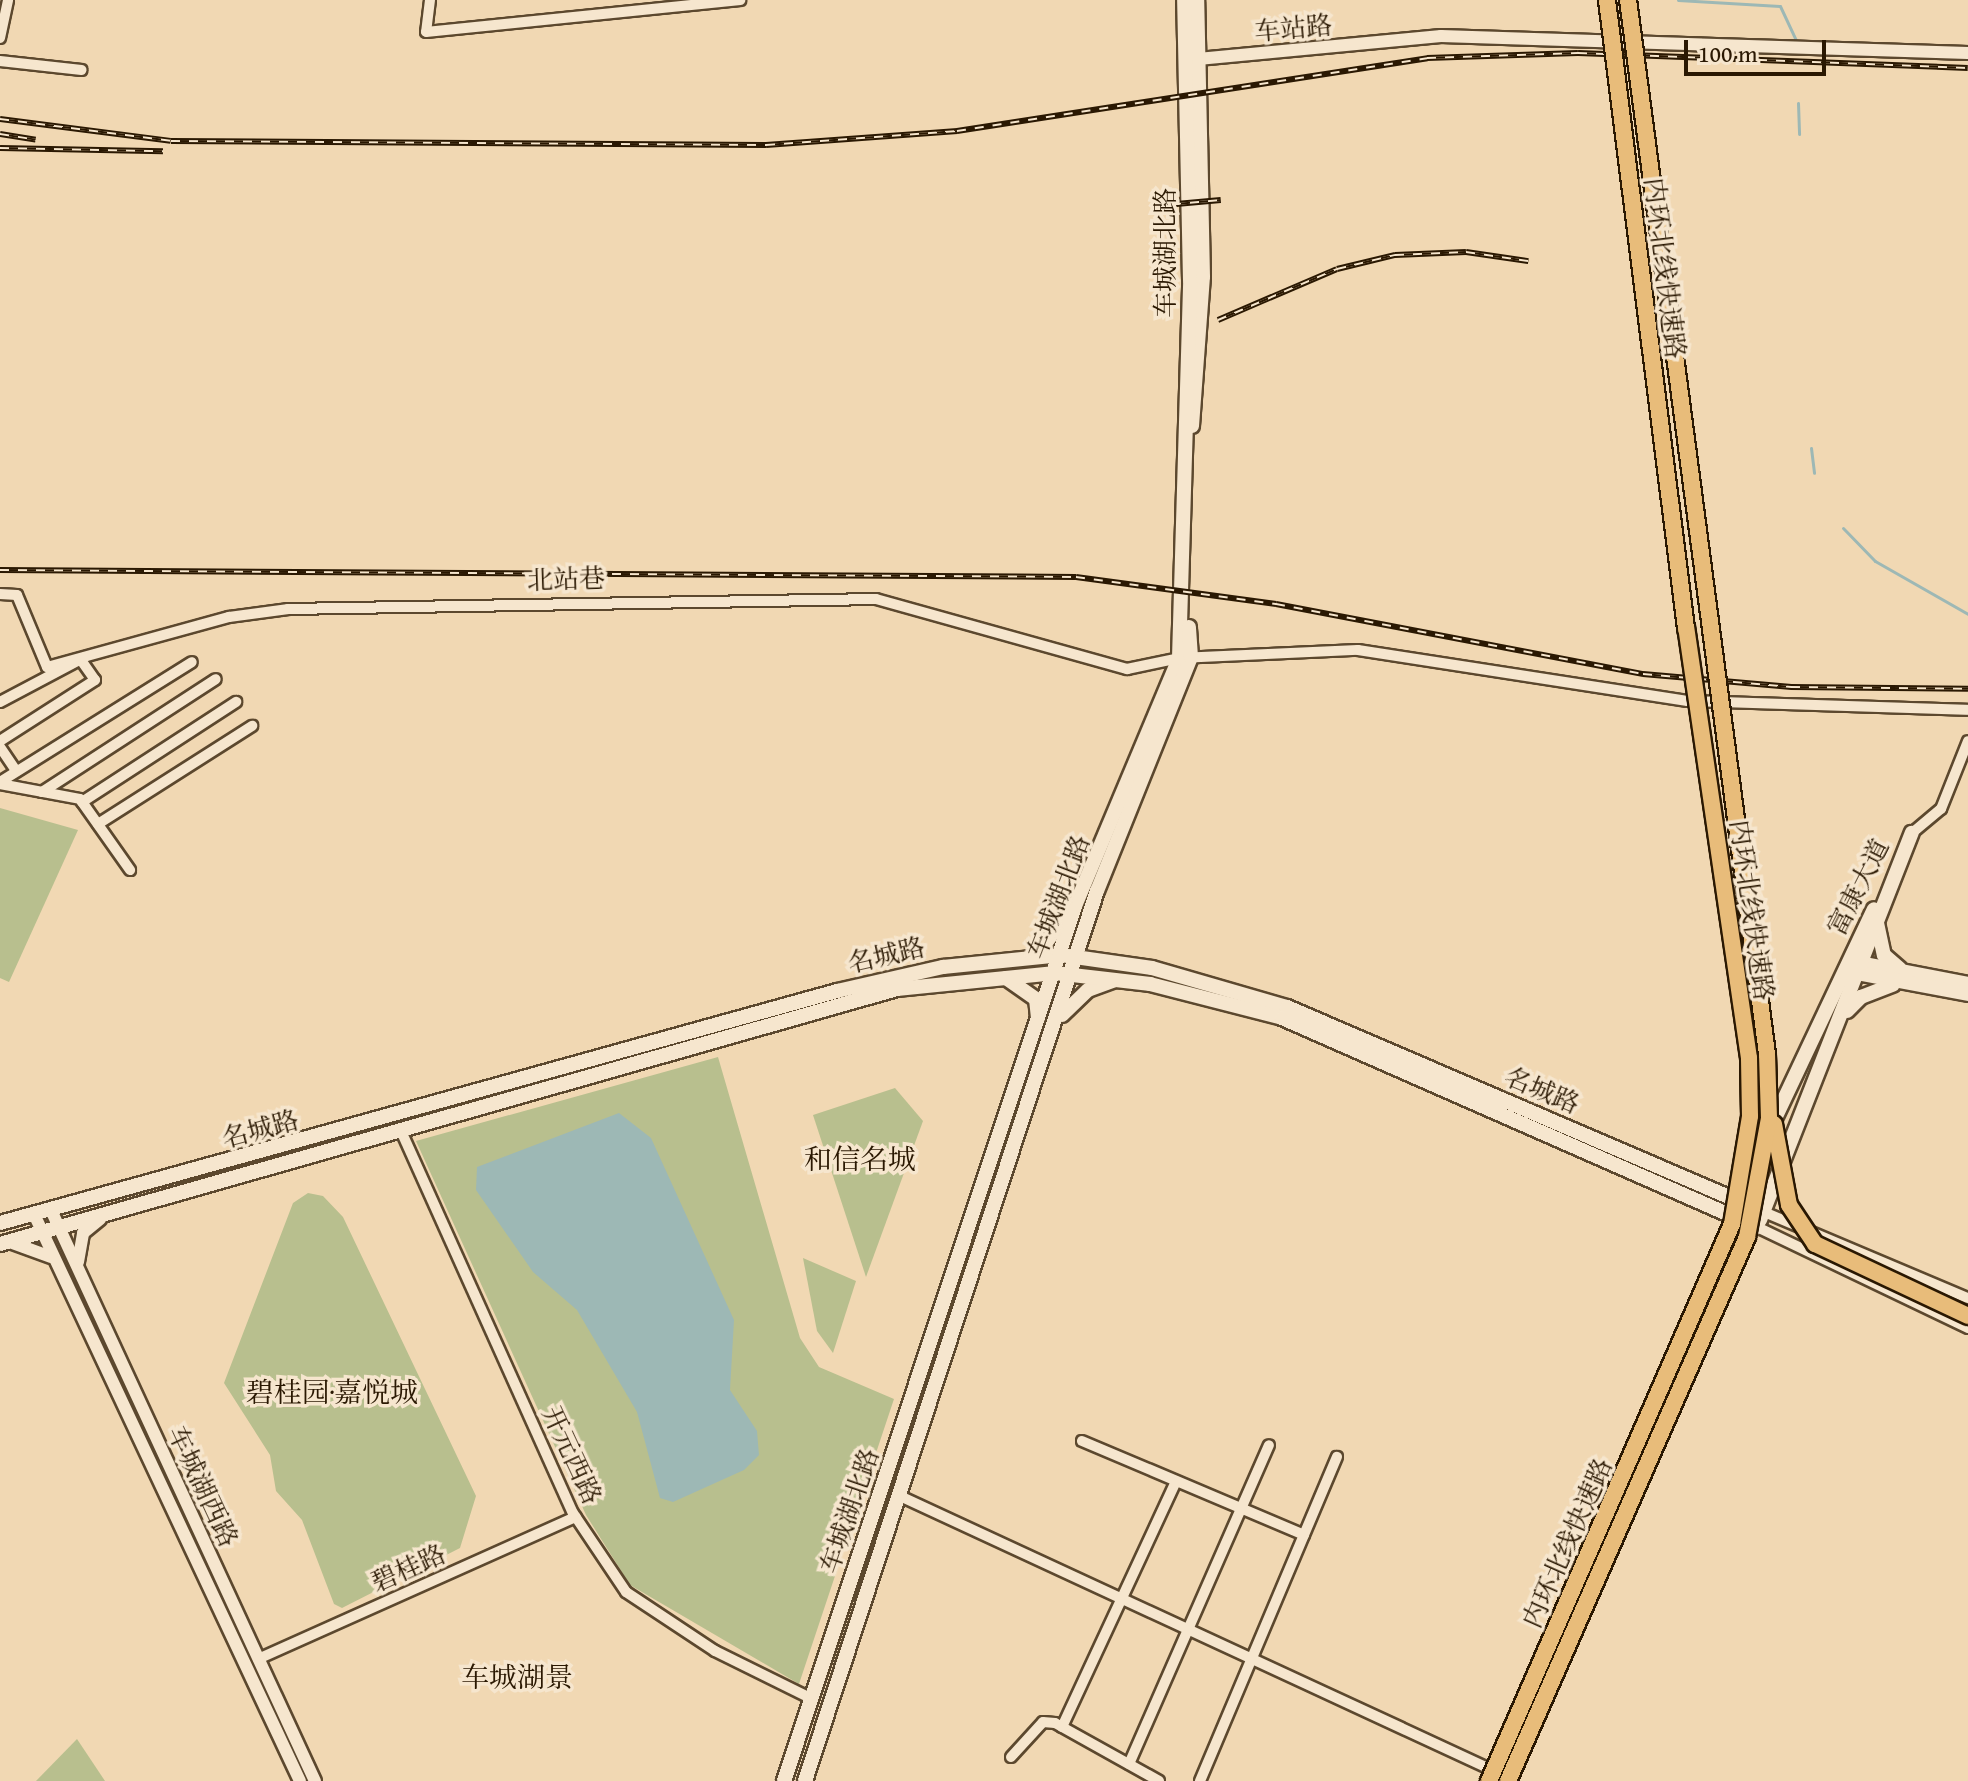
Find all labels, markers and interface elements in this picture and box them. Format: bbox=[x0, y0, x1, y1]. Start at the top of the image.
street label: 车站路 bbox=[1253, 9, 1333, 47]
scale bar bbox=[1688, 24, 1830, 74]
text: 100 m bbox=[1698, 36, 1758, 71]
street label: 内环北线快速路 bbox=[1638, 176, 1692, 360]
street label: 车城湖北路 bbox=[1149, 188, 1181, 318]
street label: 北站巷 bbox=[526, 562, 606, 596]
street label: 内环北线快速路 bbox=[1724, 818, 1780, 1002]
street label: 车城湖北路 bbox=[1020, 831, 1096, 963]
street label: 富康大道 bbox=[1820, 834, 1896, 940]
street label: 名城路 bbox=[844, 931, 928, 979]
street label: 名城路 bbox=[1500, 1060, 1584, 1120]
street label: 名城路 bbox=[218, 1104, 302, 1154]
district label: 和信名城 bbox=[804, 1142, 916, 1176]
district label: 碧桂园·嘉悦城 bbox=[246, 1375, 418, 1409]
street label: 开元西路 bbox=[536, 1401, 608, 1509]
street label: 车城湖西路 bbox=[161, 1420, 245, 1552]
street label: 车城湖北路 bbox=[813, 1444, 885, 1578]
street label: 内环北线快速路 bbox=[1516, 1454, 1618, 1632]
street label: 碧桂路 bbox=[366, 1538, 450, 1598]
district label: 车城湖景 bbox=[461, 1660, 573, 1694]

